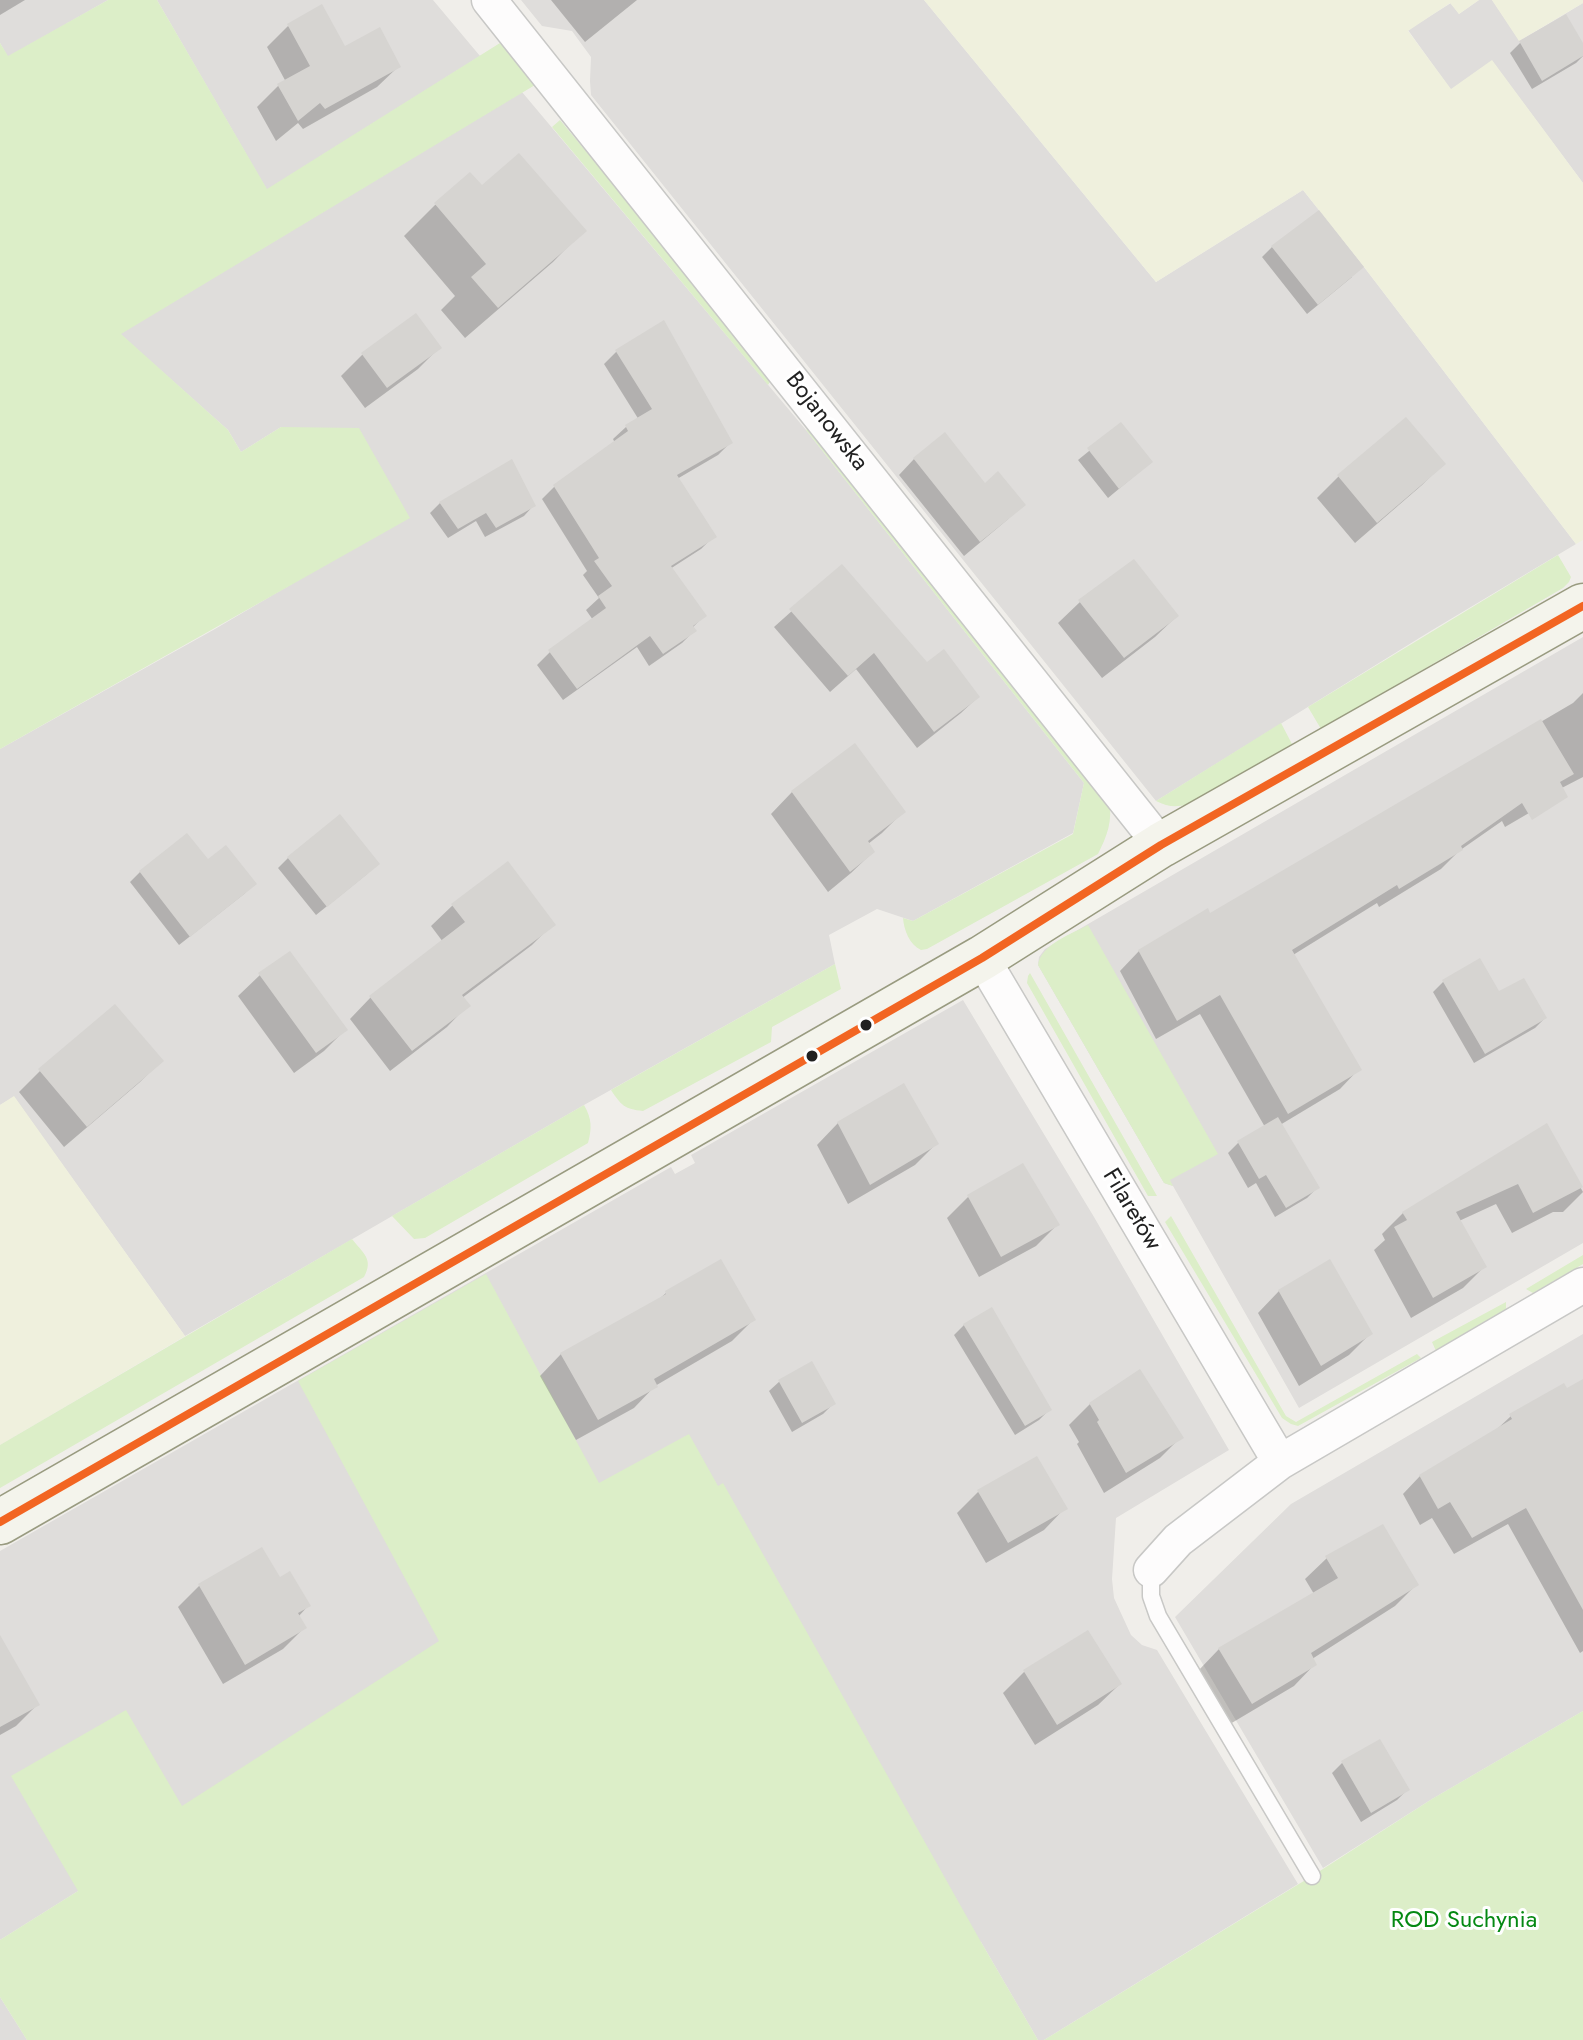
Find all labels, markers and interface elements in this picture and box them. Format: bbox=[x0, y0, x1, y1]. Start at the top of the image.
street label: Bojanowska bbox=[778, 367, 874, 477]
unlabelled marker bbox=[858, 1017, 874, 1033]
unlabelled marker bbox=[804, 1048, 820, 1064]
street label: Filaretów bbox=[1095, 1164, 1167, 1256]
park label: ROD Suchynia bbox=[1391, 1907, 1537, 1935]

